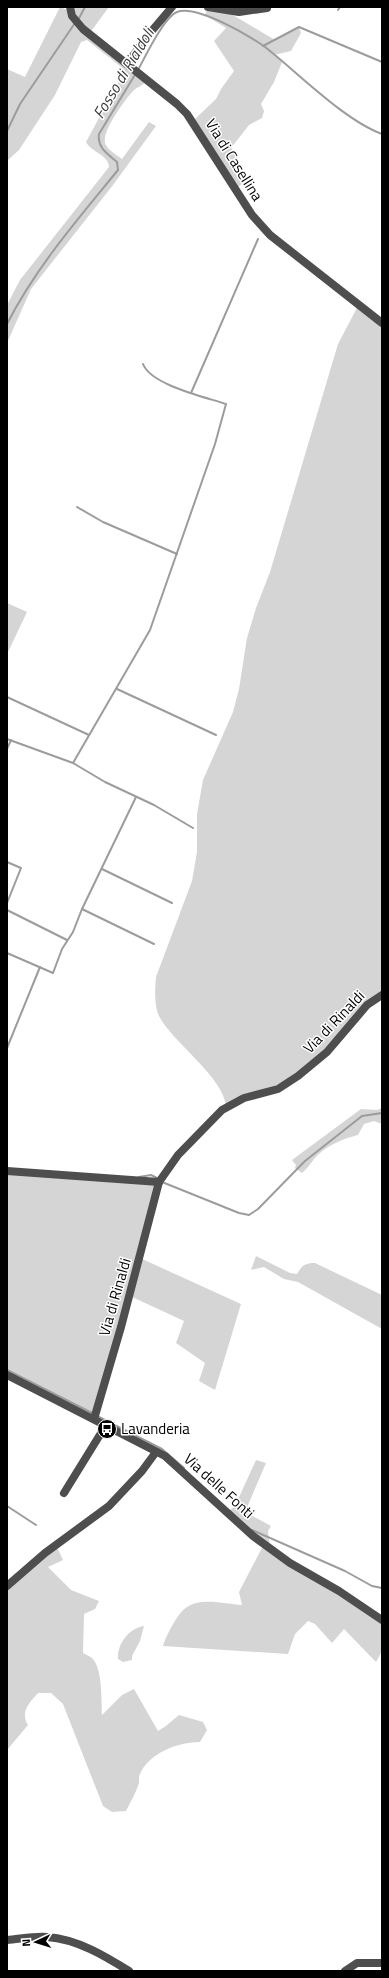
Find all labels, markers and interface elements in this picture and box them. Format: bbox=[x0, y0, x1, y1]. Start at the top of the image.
water label: Fosso di Rialdoli bbox=[86, 22, 160, 123]
street label: Via di Casellina bbox=[200, 114, 269, 206]
street label: Via di Rinaldi bbox=[298, 985, 370, 1058]
street label: Via di Rinaldi bbox=[92, 1255, 137, 1339]
place label: Lavanderia bbox=[121, 1417, 190, 1440]
bus stop icon: Lavanderia bbox=[96, 1418, 118, 1440]
street label: Via delle Fonti bbox=[179, 1448, 260, 1524]
north arrow bbox=[16, 1922, 56, 1962]
text: N bbox=[18, 1938, 34, 1947]

